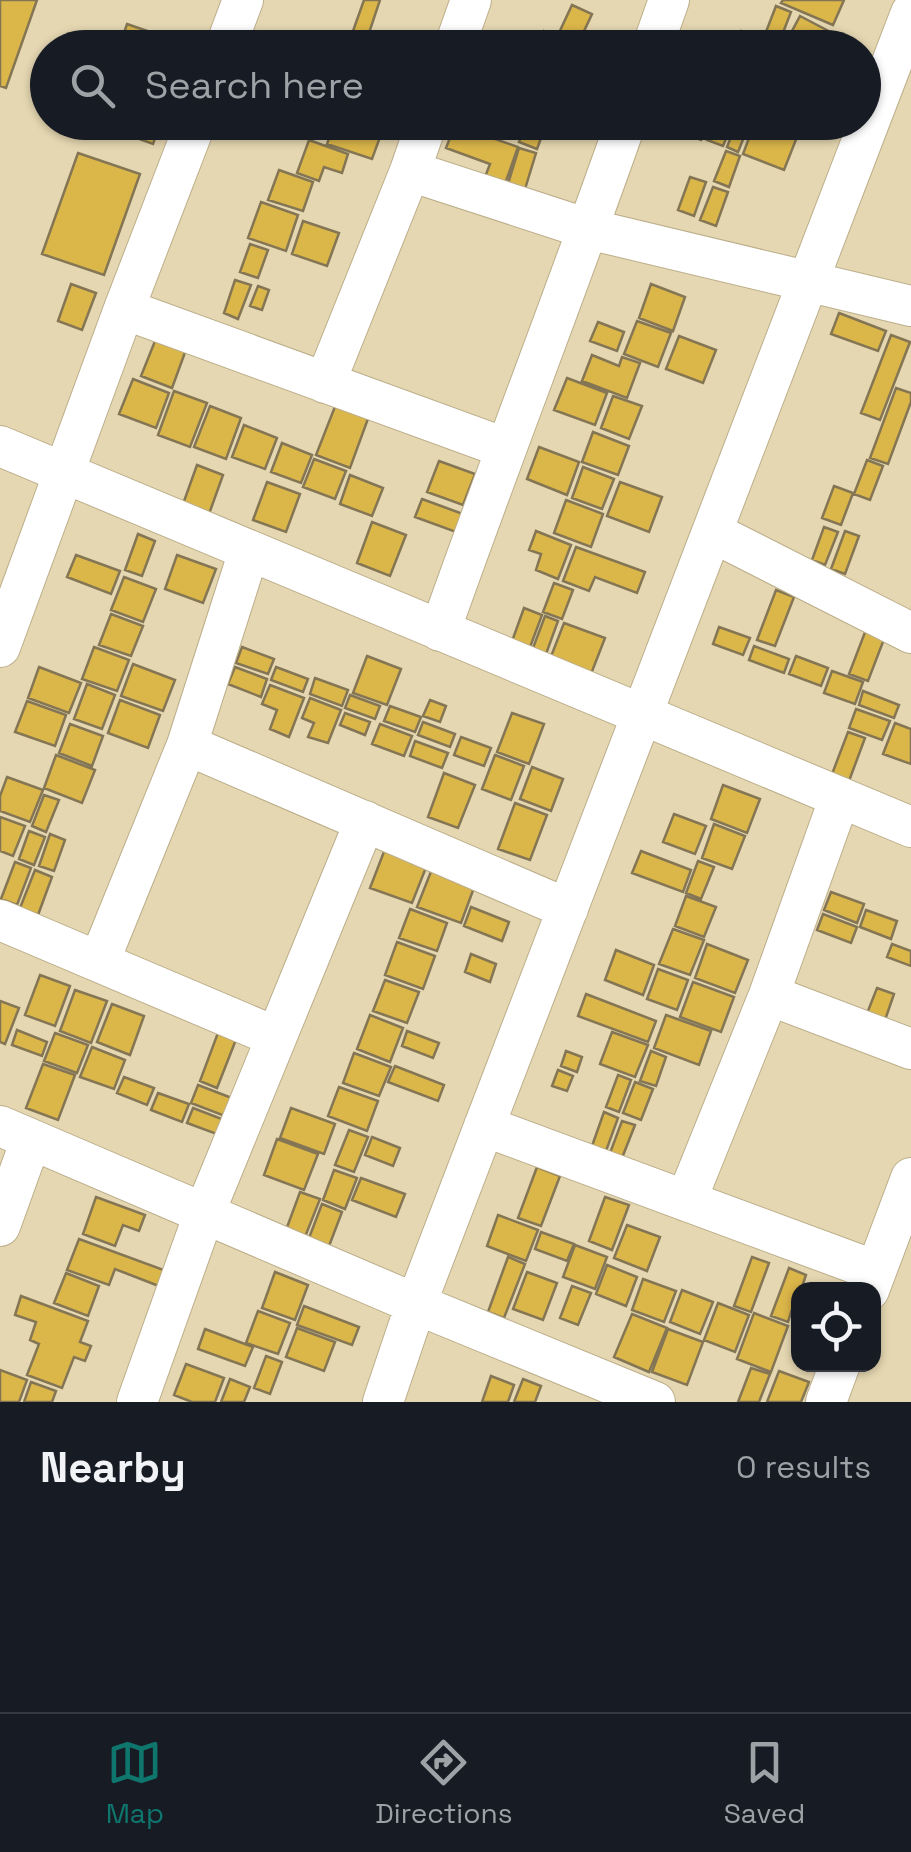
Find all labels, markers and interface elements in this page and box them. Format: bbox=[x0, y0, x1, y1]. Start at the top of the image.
search box bbox=[30, 30, 881, 140]
icon: search bbox=[65, 58, 120, 113]
text: Search here bbox=[145, 61, 364, 109]
map controls bbox=[791, 1282, 881, 1372]
button: locate bbox=[791, 1282, 881, 1372]
text: Nearby bbox=[40, 1441, 186, 1494]
text: 0 results bbox=[736, 1447, 871, 1487]
tab: Map bbox=[106, 1735, 164, 1831]
tab: Directions bbox=[375, 1735, 512, 1831]
tab: Saved bbox=[724, 1735, 805, 1831]

